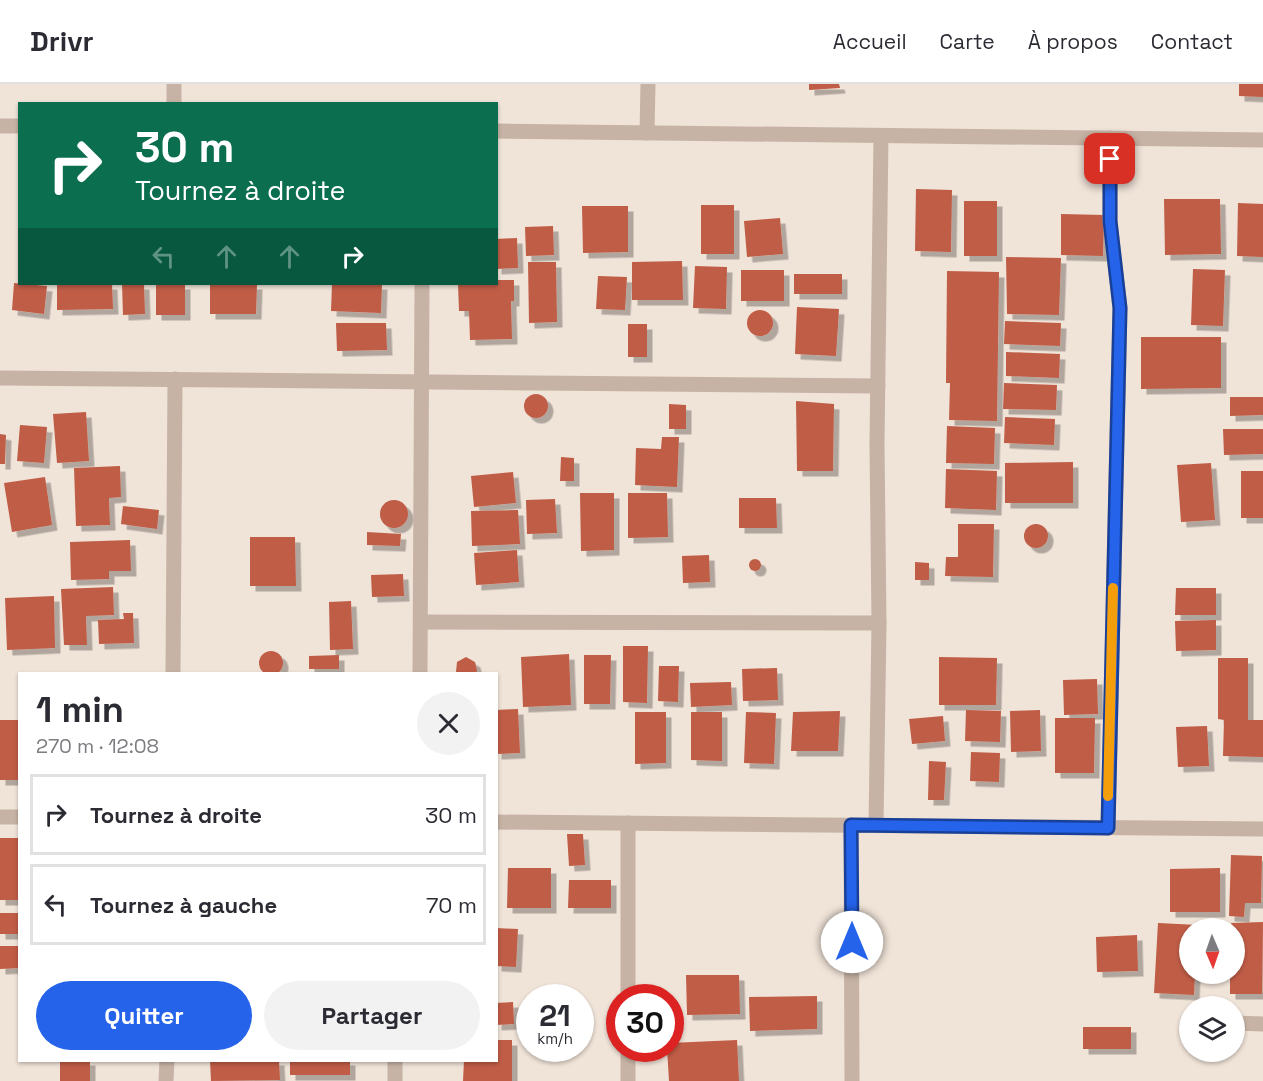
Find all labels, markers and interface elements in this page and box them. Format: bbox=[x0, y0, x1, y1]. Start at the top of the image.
text: Drivr bbox=[30, 23, 94, 59]
text: Accueil bbox=[833, 28, 907, 55]
text: Carte bbox=[940, 28, 995, 55]
text: À propos bbox=[1028, 28, 1118, 55]
text: Contact bbox=[1151, 28, 1233, 55]
text: 30 m bbox=[135, 121, 234, 174]
icon: right bbox=[36, 126, 114, 204]
pin bbox=[1084, 133, 1135, 184]
icon: arrive bbox=[1093, 142, 1126, 175]
text: Tournez à droite bbox=[135, 173, 345, 208]
icon: left bbox=[147, 240, 180, 273]
icon: ahead bbox=[210, 240, 243, 273]
icon: ahead bbox=[273, 240, 306, 273]
icon: right bbox=[336, 240, 369, 273]
text: 1 min bbox=[36, 687, 124, 733]
button: close bbox=[417, 692, 480, 755]
text: 270 m · 12:08 bbox=[36, 733, 159, 759]
icon: right bbox=[39, 798, 72, 831]
text: Tournez à droite bbox=[90, 801, 262, 829]
text: 30 m bbox=[425, 801, 477, 829]
icon: left bbox=[39, 888, 72, 921]
text: Tournez à gauche bbox=[90, 891, 277, 919]
text: 70 m bbox=[426, 891, 477, 919]
position arrow bbox=[820, 910, 884, 974]
north arrow bbox=[1179, 918, 1245, 984]
map controls bbox=[1179, 918, 1245, 1062]
button: Quitter bbox=[36, 981, 252, 1050]
button: Partager bbox=[264, 981, 480, 1050]
speed limit sign: 30 bbox=[606, 984, 684, 1062]
text: 21 bbox=[539, 996, 571, 1035]
button: layers bbox=[1179, 996, 1245, 1062]
text: km/h bbox=[537, 1029, 573, 1048]

